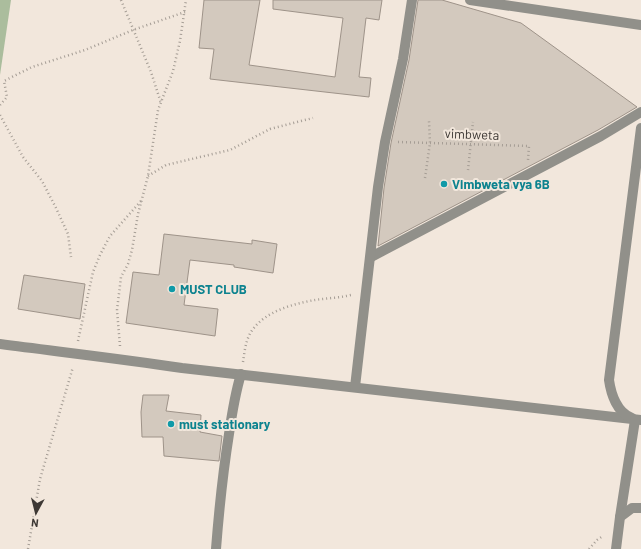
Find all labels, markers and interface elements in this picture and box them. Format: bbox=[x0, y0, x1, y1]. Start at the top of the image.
street label: vimbweta bbox=[444, 125, 500, 143]
place label: Vimbweta vya 6B bbox=[452, 176, 550, 192]
marker: Vimbweta vya 6B bbox=[439, 179, 449, 189]
place label: MUST CLUB bbox=[180, 281, 247, 297]
marker: MUST CLUB bbox=[167, 284, 177, 294]
place label: must stationary bbox=[179, 416, 271, 432]
marker: must stationary bbox=[166, 419, 176, 429]
north arrow bbox=[16, 493, 56, 533]
text: N bbox=[30, 517, 39, 530]

